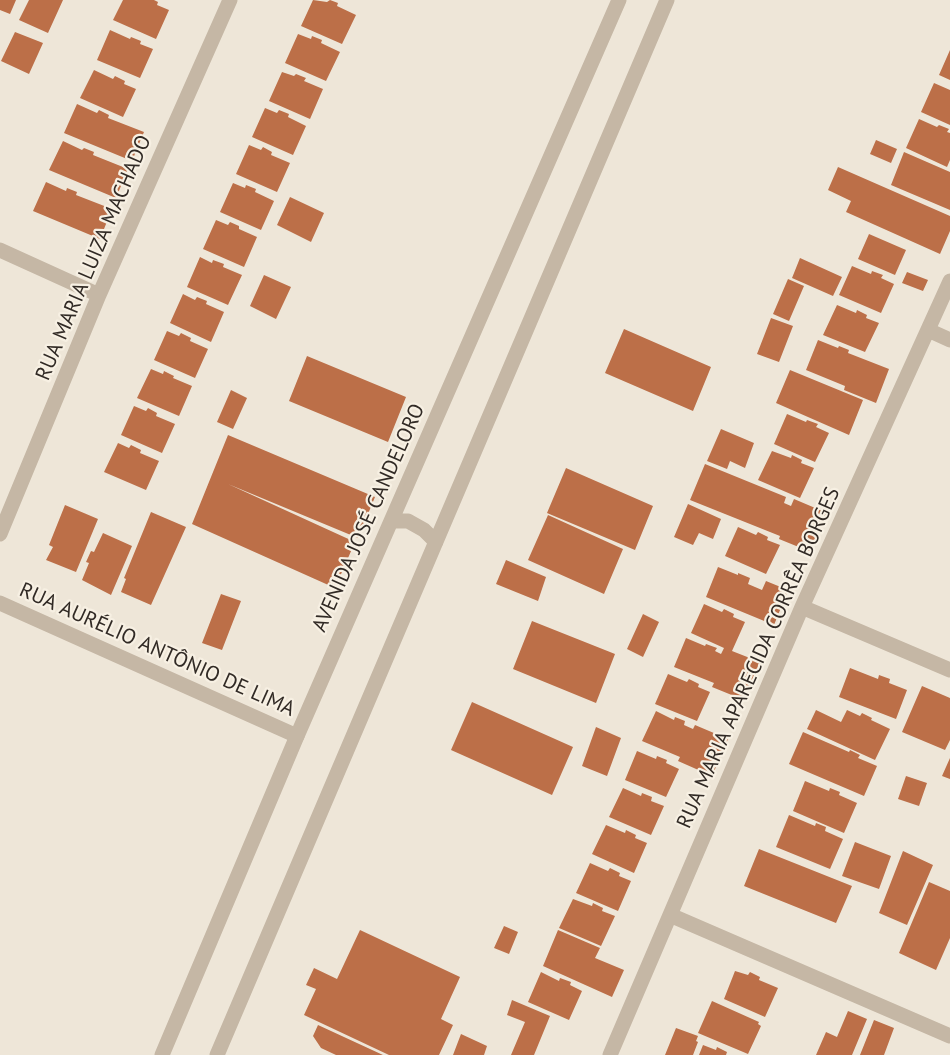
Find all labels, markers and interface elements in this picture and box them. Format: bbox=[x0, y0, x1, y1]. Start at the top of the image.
street label: RUA MARIA LUIZA MACHADO bbox=[31, 132, 157, 384]
street label: AVENIDA JOSÉ CANDELORO bbox=[307, 400, 431, 636]
street label: RUA MARIA APARECIDA CORRÊA BORGES bbox=[672, 483, 846, 833]
street label: RUA AURÉLIO ANTÔNIO DE LIMA bbox=[15, 578, 299, 722]

